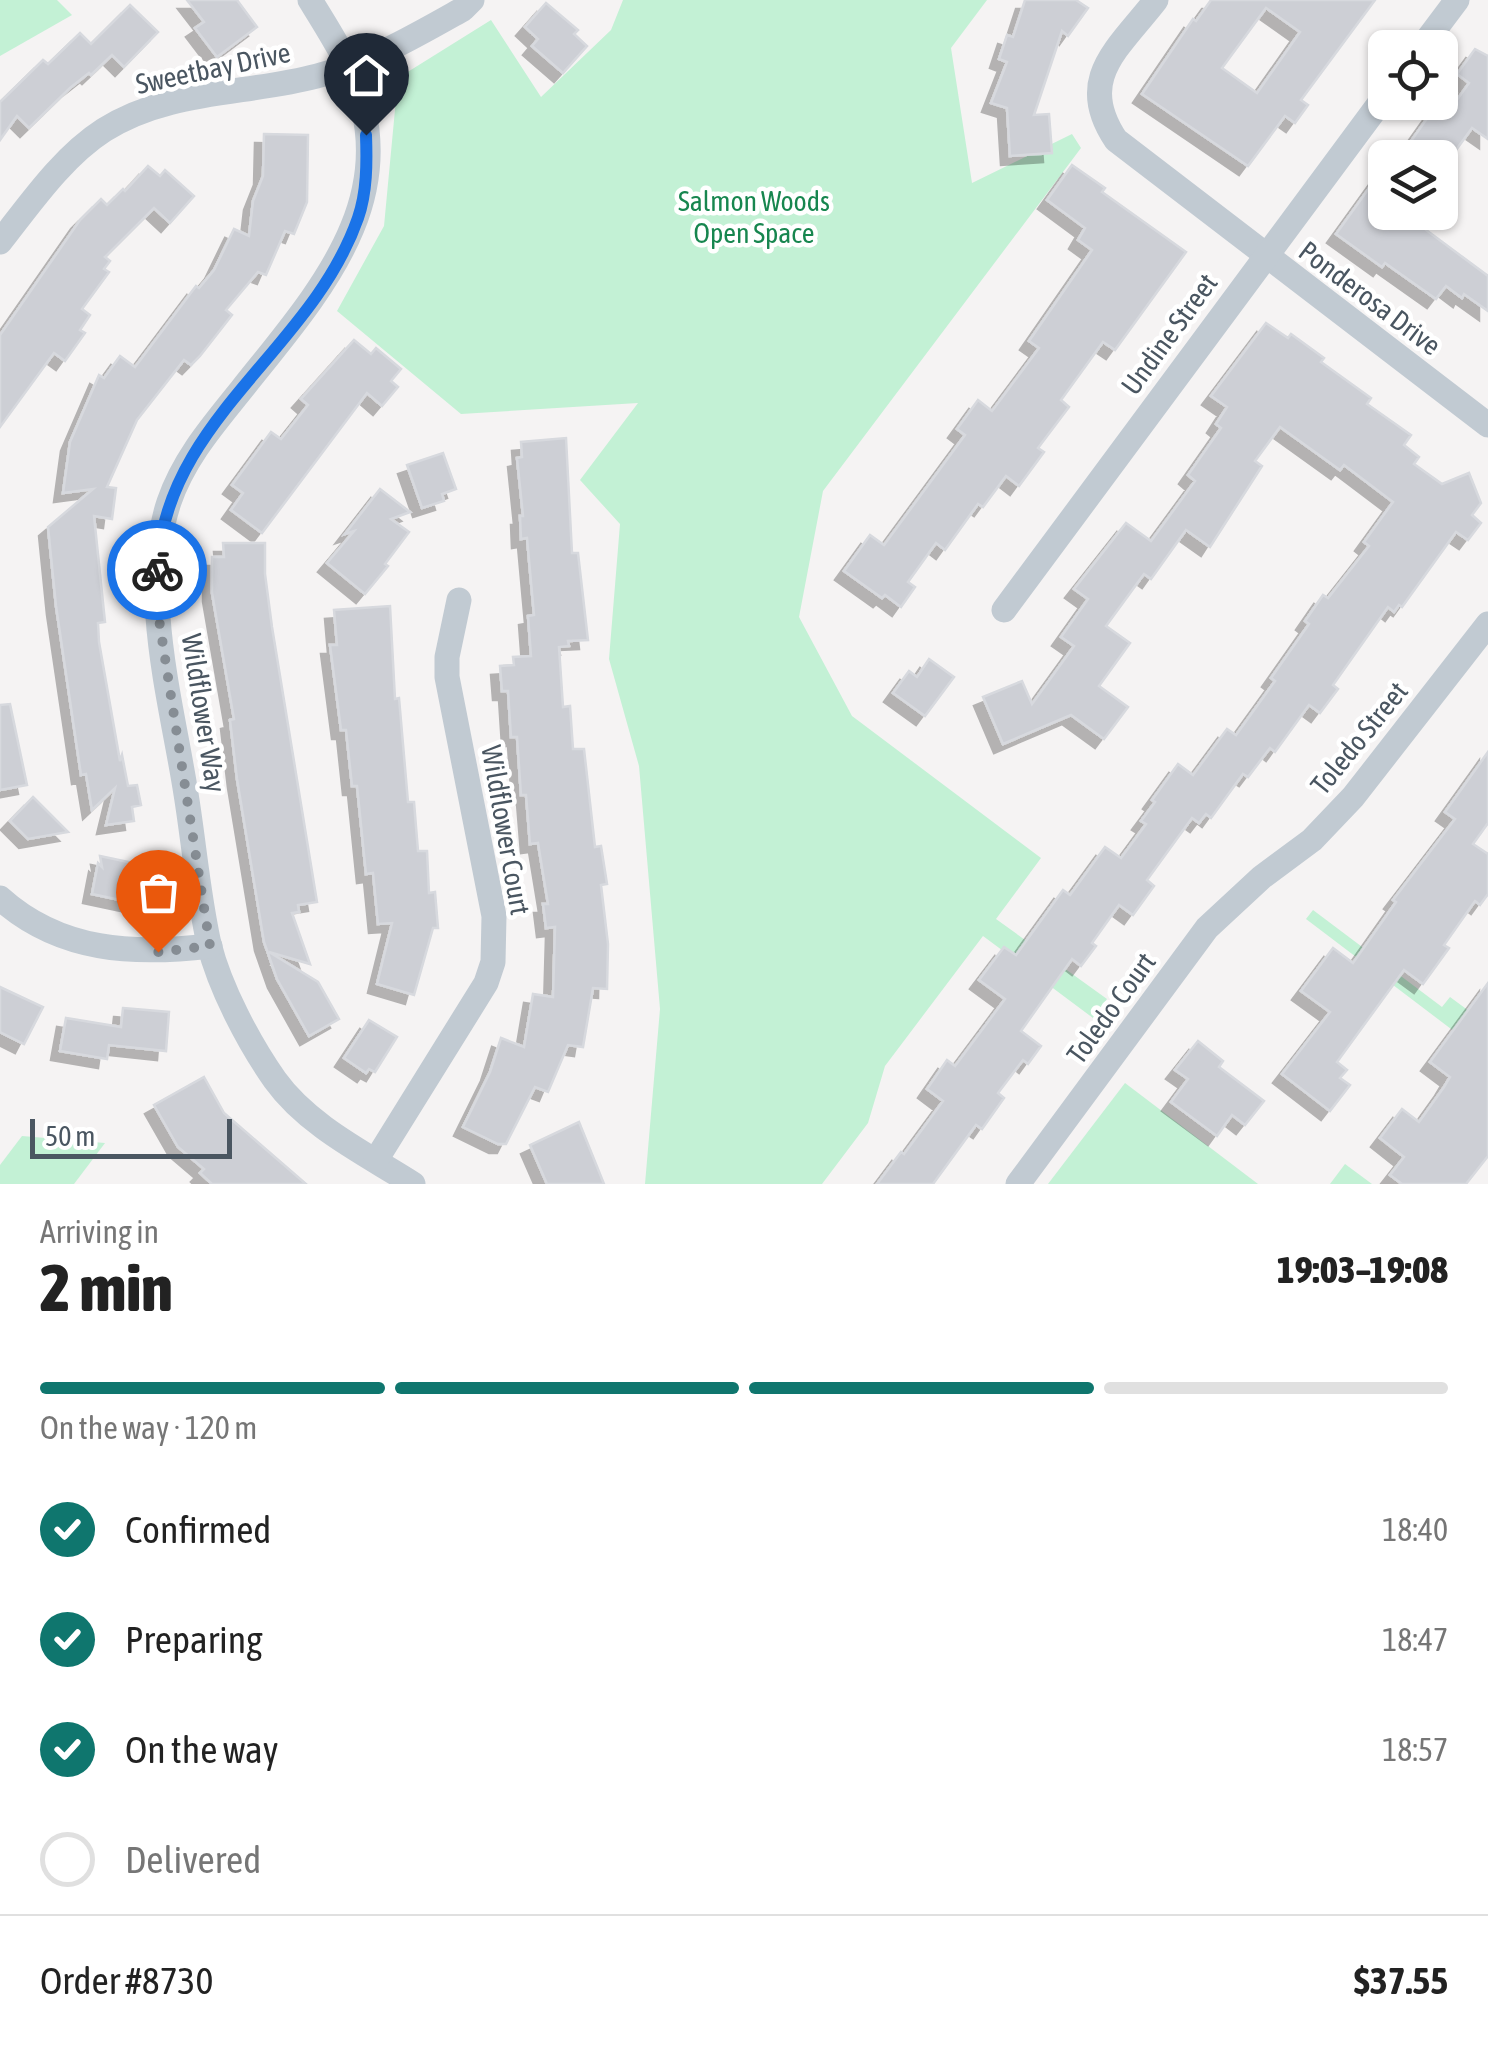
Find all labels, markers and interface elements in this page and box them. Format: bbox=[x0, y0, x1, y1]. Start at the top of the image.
map controls bbox=[1368, 30, 1458, 230]
button: locate bbox=[1368, 30, 1458, 120]
pin bbox=[324, 33, 409, 136]
street label: Sweetbay Drive bbox=[133, 36, 293, 100]
icon: home bbox=[339, 48, 394, 103]
button: layers bbox=[1368, 140, 1458, 230]
park label: Salmon Woods Open Space bbox=[678, 185, 830, 249]
street label: Ponderosa Drive bbox=[1293, 234, 1447, 362]
street label: Undine Street bbox=[1115, 267, 1223, 401]
courier bbox=[107, 520, 207, 620]
icon: bike bbox=[130, 543, 185, 598]
street label: Wildflower Way bbox=[176, 631, 232, 795]
street label: Toledo Street bbox=[1304, 675, 1414, 801]
street label: Wildflower Court bbox=[475, 743, 537, 917]
pin bbox=[116, 850, 201, 953]
icon: bag bbox=[131, 865, 186, 920]
street label: Toledo Court bbox=[1060, 946, 1162, 1070]
scale bar bbox=[30, 1114, 232, 1158]
text: 50 m bbox=[45, 1120, 95, 1152]
text: Arriving in bbox=[40, 1213, 159, 1250]
text: 19:03–19:08 bbox=[1277, 1248, 1448, 1291]
text: 2 min bbox=[40, 1250, 173, 1325]
text: On the way · 120 m bbox=[40, 1409, 257, 1446]
icon: check bbox=[40, 1502, 95, 1557]
text: Confirmed bbox=[125, 1508, 271, 1551]
text: 18:40 bbox=[1382, 1511, 1448, 1548]
icon: check bbox=[40, 1612, 95, 1667]
text: Preparing bbox=[125, 1618, 263, 1661]
text: 18:47 bbox=[1382, 1621, 1448, 1658]
icon: check bbox=[40, 1722, 95, 1777]
text: On the way bbox=[125, 1728, 278, 1771]
text: 18:57 bbox=[1382, 1731, 1448, 1768]
text: Delivered bbox=[125, 1838, 261, 1881]
text: Order #8730 bbox=[40, 1959, 213, 2002]
text: $37.55 bbox=[1354, 1959, 1448, 2002]

